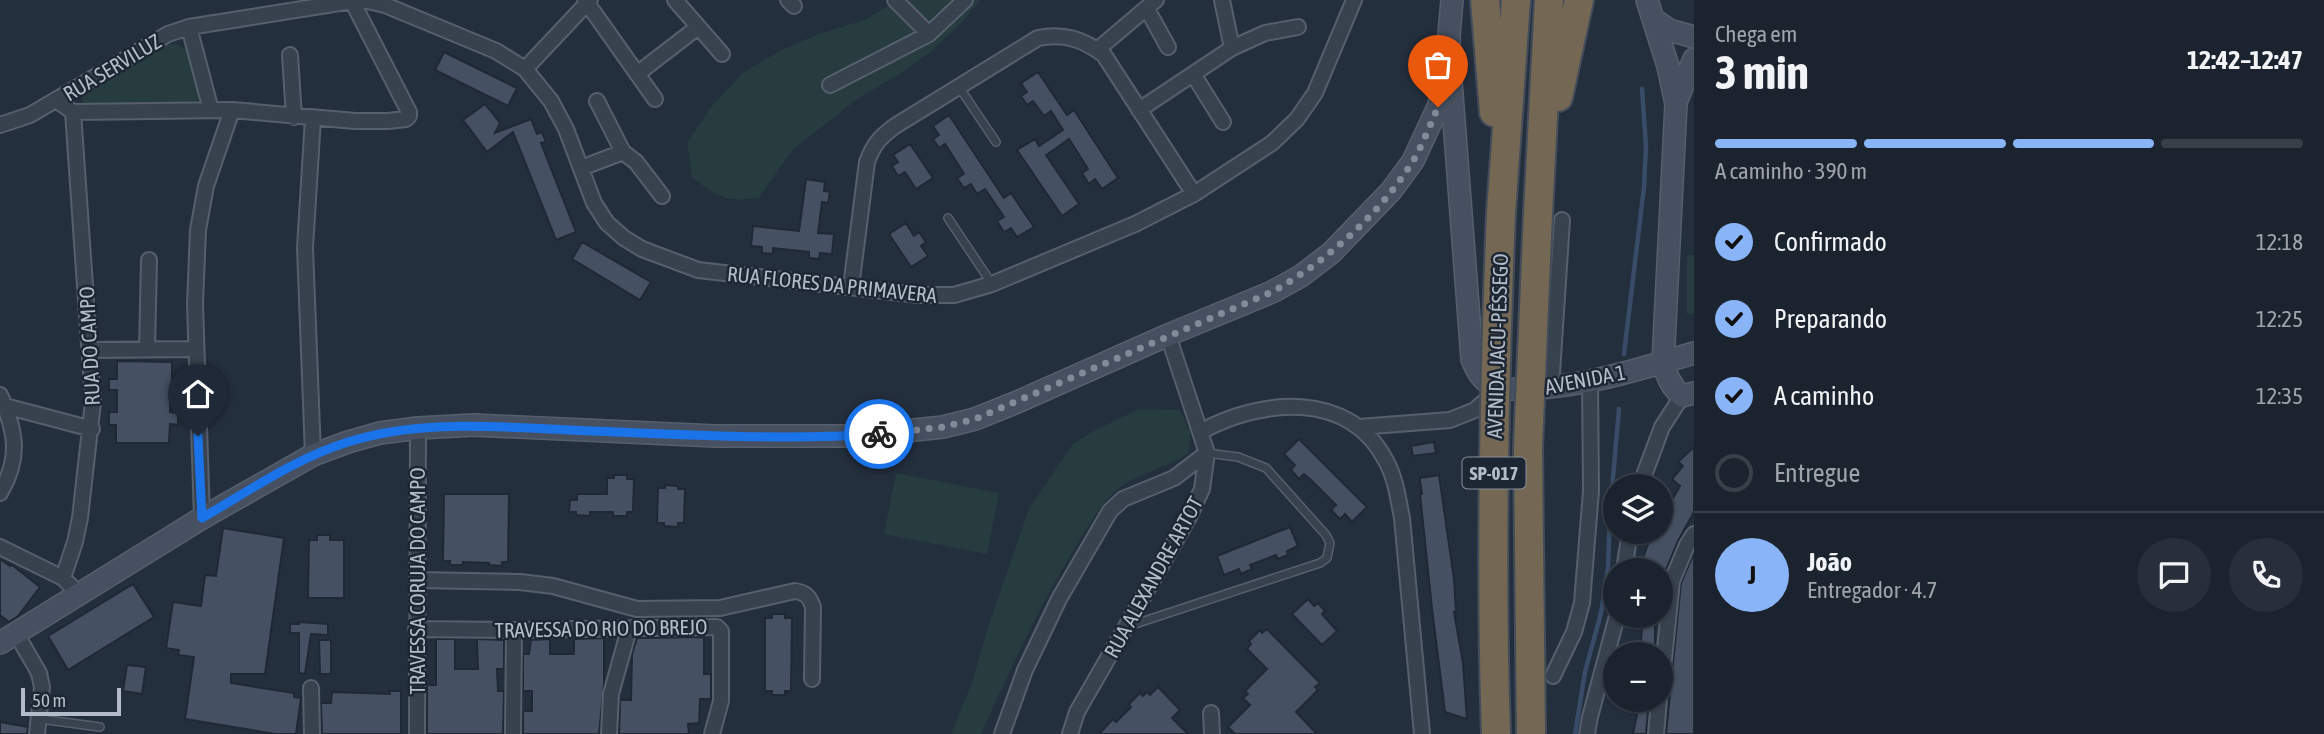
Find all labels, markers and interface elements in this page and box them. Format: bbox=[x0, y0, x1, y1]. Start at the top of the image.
text: Chega em bbox=[1715, 21, 1797, 47]
street label: RUA SERVILUZ bbox=[59, 28, 165, 106]
pin bbox=[1408, 35, 1468, 107]
text: 12:42–12:47 bbox=[2187, 45, 2303, 75]
icon: bag bbox=[1419, 46, 1457, 84]
text: 3 min bbox=[1715, 46, 1809, 99]
text: A caminho · 390 m bbox=[1715, 158, 1867, 184]
icon: check bbox=[1715, 223, 1753, 261]
text: Confirmado bbox=[1774, 227, 1887, 257]
text: 12:18 bbox=[2256, 229, 2303, 255]
street label: AVENIDA JACU-PÊSSEGO bbox=[1482, 253, 1512, 439]
street label: RUA FLORES DA PRIMAVERA bbox=[726, 261, 939, 307]
street label: RUA DO CAMPO bbox=[74, 286, 104, 406]
icon: check bbox=[1715, 300, 1753, 338]
text: Preparando bbox=[1774, 304, 1887, 334]
text: 12:25 bbox=[2256, 306, 2303, 332]
street label: AVENIDA 1 bbox=[1543, 359, 1627, 399]
pin bbox=[168, 364, 228, 436]
icon: home bbox=[179, 375, 217, 413]
icon: check bbox=[1715, 377, 1753, 415]
text: A caminho bbox=[1774, 381, 1874, 411]
text: 12:35 bbox=[2256, 383, 2303, 409]
courier bbox=[844, 399, 914, 469]
icon: bike bbox=[860, 415, 898, 453]
road number: SP-017 bbox=[1462, 458, 1526, 488]
text: Entregue bbox=[1774, 458, 1860, 488]
street label: TRAVESSA CORUJA DO CAMPO bbox=[405, 468, 429, 694]
map controls bbox=[1603, 474, 1673, 712]
button: layers bbox=[1603, 474, 1673, 544]
street label: RUA ALEXANDRE ARTOT bbox=[1099, 492, 1207, 662]
button: chat bbox=[2137, 538, 2211, 612]
button: phone bbox=[2229, 538, 2303, 612]
text: João bbox=[1807, 547, 1852, 577]
button: + bbox=[1603, 558, 1673, 628]
text: J bbox=[1748, 560, 1756, 590]
text: Entregador · 4.7 bbox=[1807, 577, 1937, 603]
street label: TRAVESSA DO RIO DO BREJO bbox=[494, 614, 708, 642]
button: − bbox=[1603, 642, 1673, 712]
scale bar bbox=[21, 685, 121, 717]
text: 50 m bbox=[32, 689, 66, 711]

